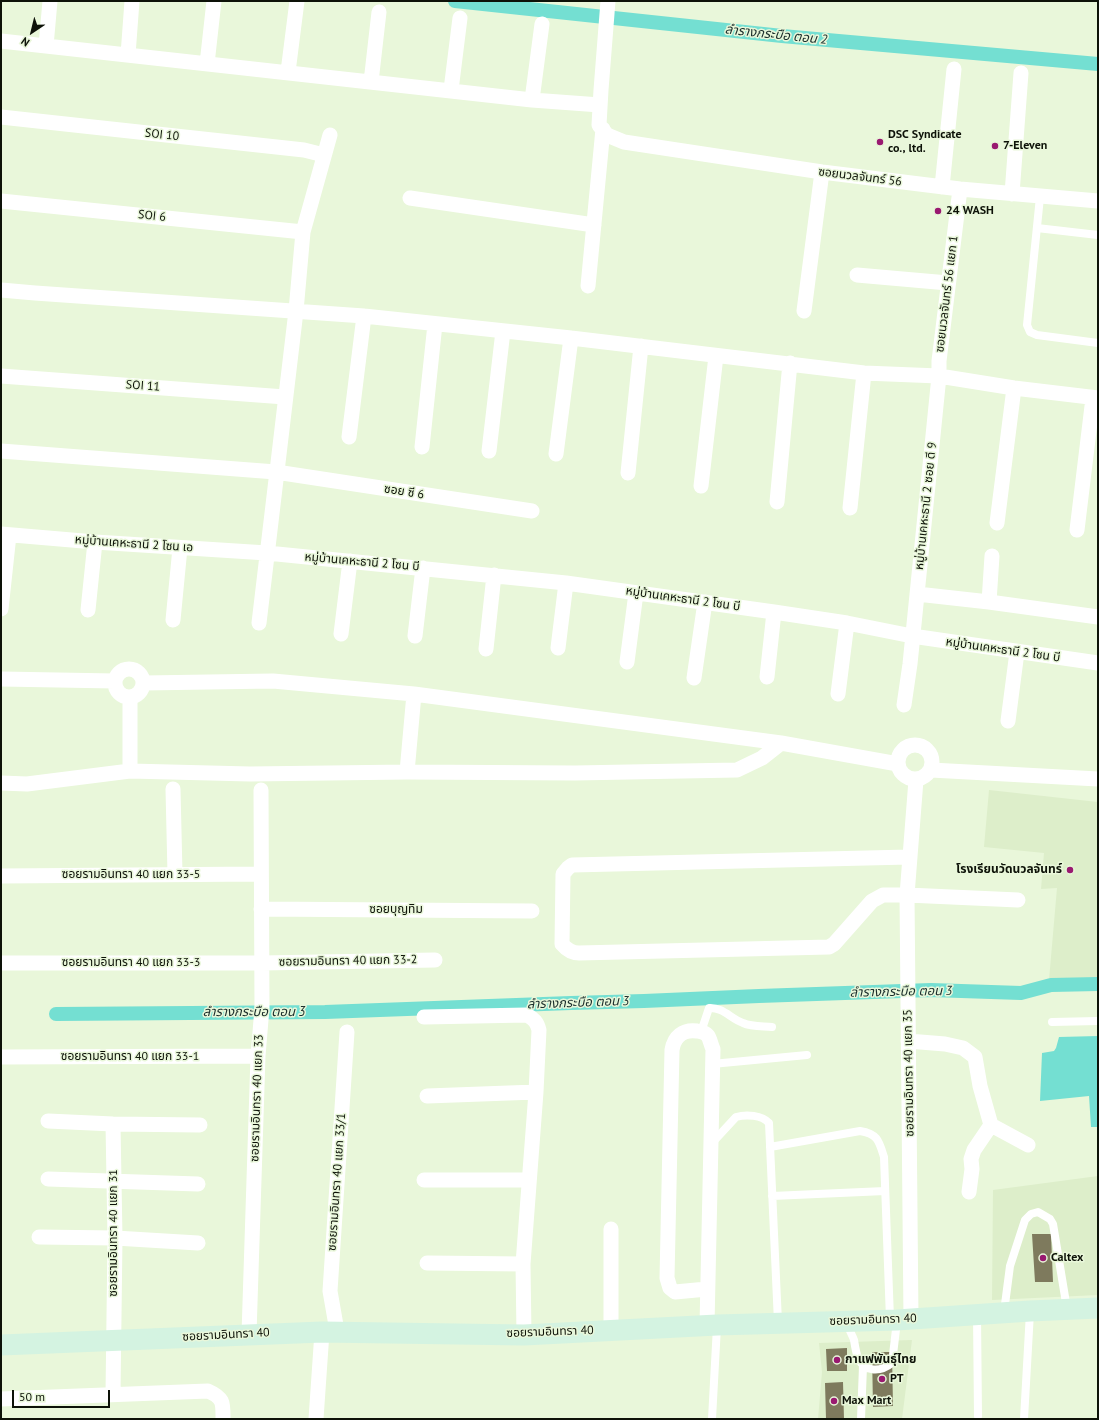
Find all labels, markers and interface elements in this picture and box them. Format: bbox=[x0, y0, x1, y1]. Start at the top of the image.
north arrow bbox=[12, 12, 52, 52]
water label: ลำรางกระบือ ตอน 2 bbox=[724, 22, 828, 48]
text: N bbox=[18, 34, 32, 50]
street label: SOI 10 bbox=[144, 126, 180, 144]
place label: DSC Syndicate co., ltd. bbox=[888, 128, 962, 156]
marker: DSC Syndicate co., ltd. bbox=[875, 137, 885, 147]
place label: 7-Eleven bbox=[1003, 139, 1047, 153]
marker: 7-Eleven bbox=[990, 141, 1000, 151]
street label: ซอยนวลจันทร์ 56 bbox=[817, 165, 903, 189]
place label: 24 WASH bbox=[946, 204, 994, 218]
marker: 24 WASH bbox=[933, 206, 943, 216]
street label: SOI 6 bbox=[137, 207, 167, 225]
street label: ซอยนวลจันทร์ 56 แยก 1 bbox=[933, 235, 961, 353]
street label: SOI 11 bbox=[125, 378, 161, 394]
street label: หมู่บ้านเคหะธานี 2 ซอย ดี 9 bbox=[912, 441, 940, 571]
street label: ซอย ซี 6 bbox=[383, 482, 425, 502]
street label: หมู่บ้านเคหะธานี 2 โซน เอ bbox=[74, 533, 194, 555]
street label: หมู่บ้านเคหะธานี 2 โซน บี bbox=[304, 550, 420, 574]
street label: หมู่บ้านเคหะธานี 2 โซน บี bbox=[625, 584, 741, 614]
street label: หมู่บ้านเคหะธานี 2 โซน บี bbox=[945, 635, 1061, 665]
place label: โรงเรียนวัดนวลจันทร์ bbox=[956, 863, 1062, 877]
marker: โรงเรียนวัดนวลจันทร์ bbox=[1065, 865, 1075, 875]
street label: ซอยรามอินทรา 40 แยก 33-5 bbox=[62, 868, 200, 882]
street label: ซอยบุญทิม bbox=[369, 903, 423, 917]
street label: ซอยรามอินทรา 40 แยก 33-2 bbox=[279, 953, 417, 969]
street label: ซอยรามอินทรา 40 แยก 33-3 bbox=[62, 956, 200, 970]
water label: ลำรางกระบือ ตอน 3 bbox=[850, 983, 952, 1001]
water label: ลำรางกระบือ ตอน 3 bbox=[526, 993, 630, 1013]
water label: ลำรางกระบือ ตอน 3 bbox=[203, 1004, 305, 1020]
street label: ซอยรามอินทรา 40 แยก 35 bbox=[901, 1009, 917, 1137]
street label: ซอยรามอินทรา 40 แยก 33 bbox=[248, 1034, 266, 1162]
street label: ซอยรามอินทรา 40 แยก 33-1 bbox=[61, 1050, 199, 1064]
street label: ซอยรามอินทรา 40 แยก 33/1 bbox=[325, 1112, 349, 1252]
street label: ซอยรามอินทรา 40 แยก 31 bbox=[107, 1169, 121, 1297]
place label: Caltex bbox=[1051, 1251, 1083, 1265]
marker: Caltex bbox=[1038, 1253, 1048, 1263]
street label: ซอยรามอินทรา 40 bbox=[829, 1311, 917, 1329]
street label: ซอยรามอินทรา 40 bbox=[506, 1323, 594, 1341]
street label: ซอยรามอินทรา 40 bbox=[182, 1326, 270, 1344]
place label: กาแฟพันธุ์ไทย bbox=[845, 1353, 916, 1367]
marker: กาแฟพันธุ์ไทย bbox=[832, 1355, 842, 1365]
place label: PT bbox=[890, 1372, 904, 1386]
marker: PT bbox=[877, 1374, 887, 1384]
scale bar bbox=[14, 1382, 112, 1408]
text: 50 m bbox=[19, 1389, 45, 1404]
place label: Max Mart bbox=[842, 1394, 891, 1408]
marker: Max Mart bbox=[829, 1396, 839, 1406]

